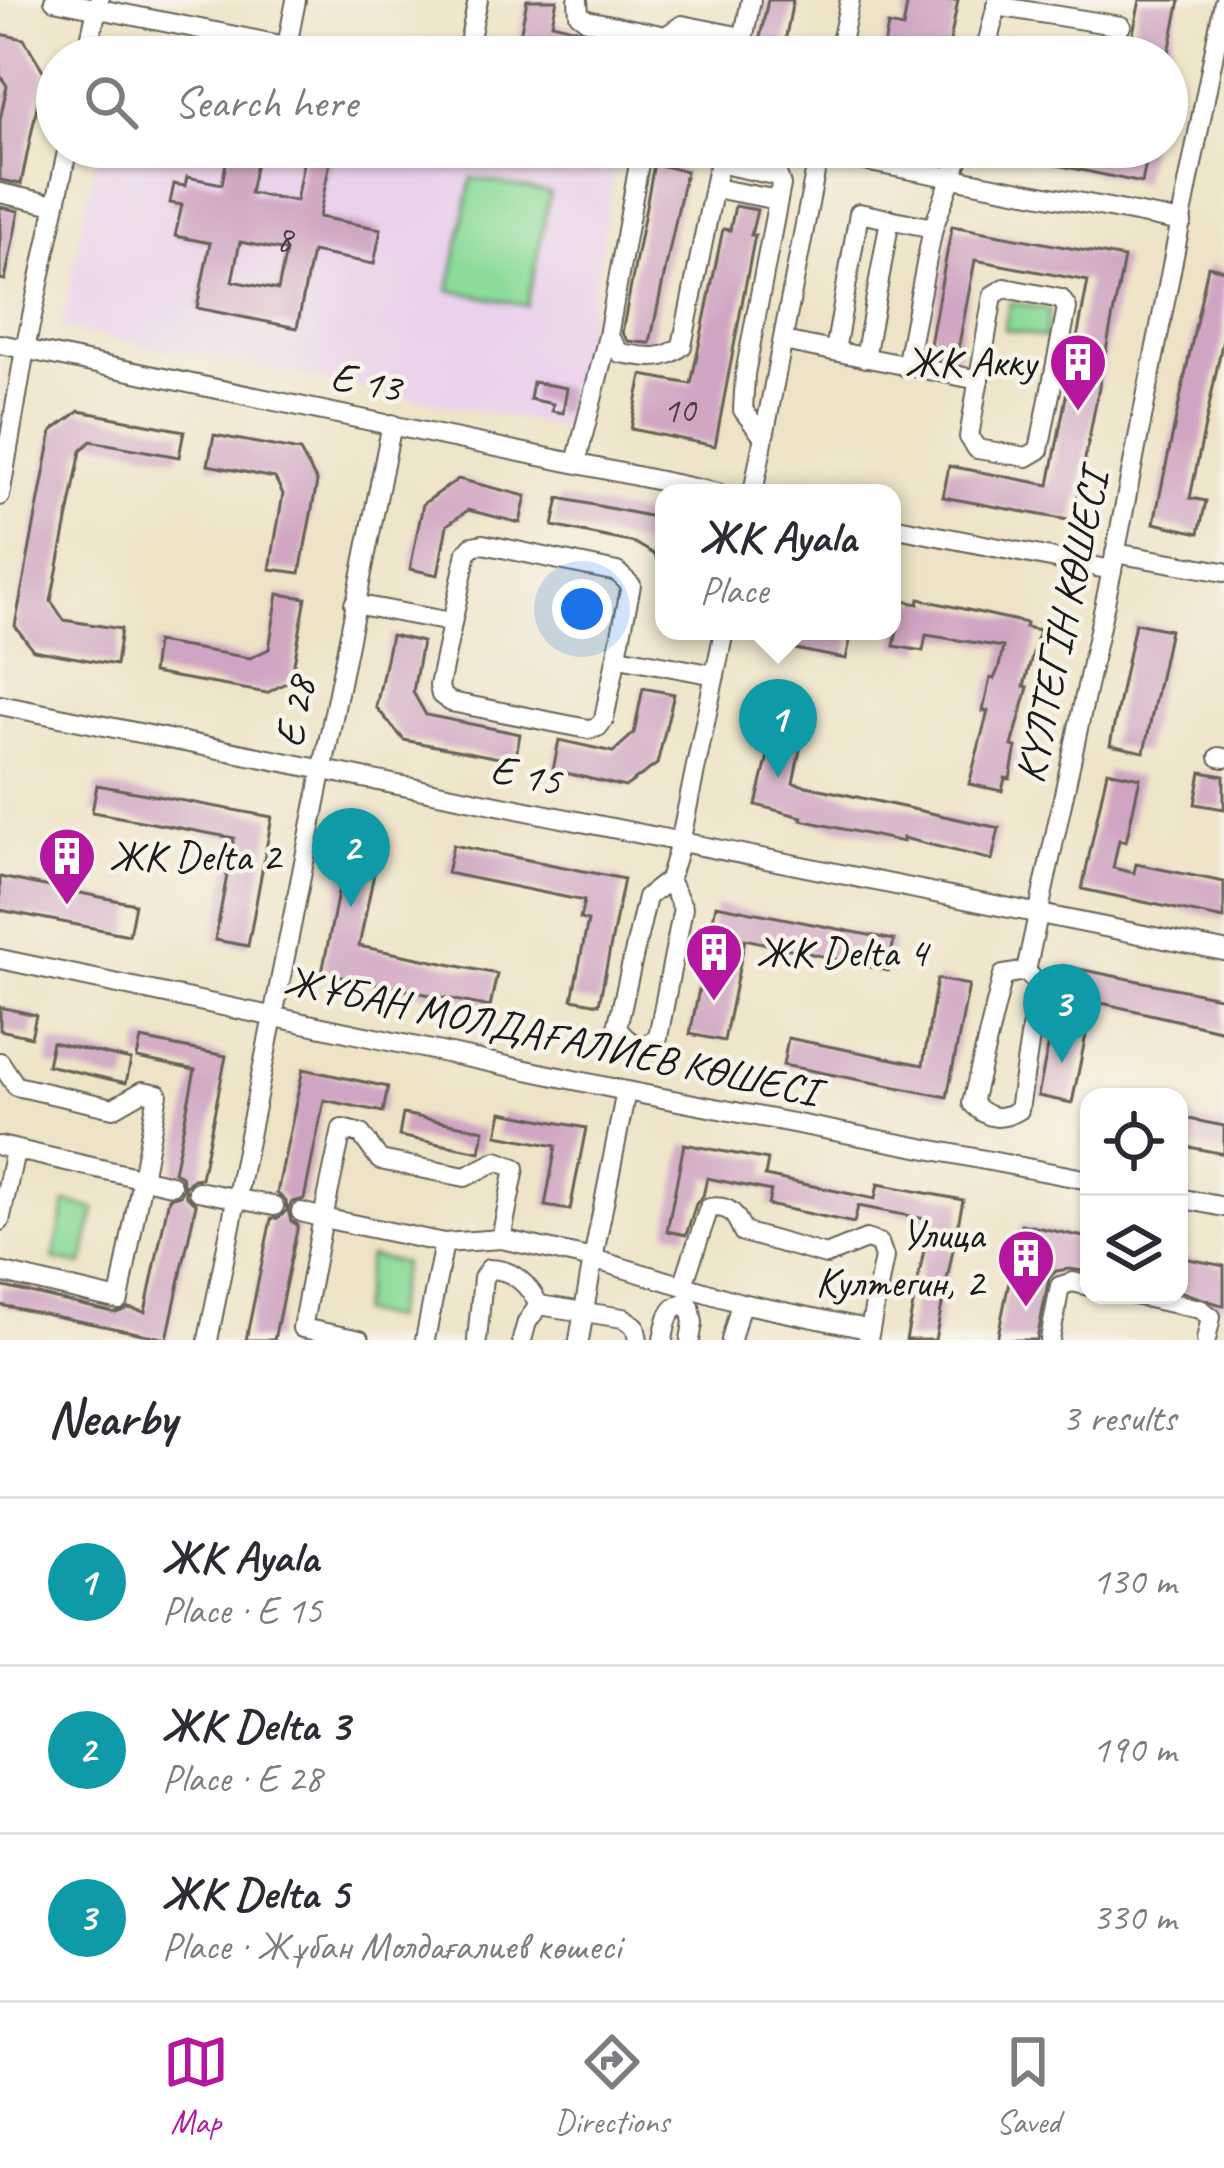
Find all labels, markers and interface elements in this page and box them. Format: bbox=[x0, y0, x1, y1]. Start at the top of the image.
search box bbox=[36, 36, 1188, 168]
icon: search bbox=[78, 69, 144, 135]
text: Search here bbox=[174, 74, 357, 131]
house number: 8 bbox=[276, 216, 296, 262]
building icon: ЖК Акку bbox=[1047, 331, 1109, 413]
place label: ЖК Акку bbox=[905, 336, 1040, 389]
street label: E 13 bbox=[326, 349, 409, 415]
house number: 10 bbox=[663, 387, 698, 433]
street label: КҮЛТЕГІН КӨШЕСІ bbox=[1003, 457, 1123, 788]
popup bbox=[655, 484, 901, 640]
text: ЖК Ayala bbox=[700, 509, 856, 566]
text: Place bbox=[700, 566, 768, 615]
your location bbox=[552, 579, 612, 639]
street label: E 28 bbox=[262, 668, 328, 752]
pin: 1 bbox=[739, 679, 817, 778]
street label: E 15 bbox=[486, 742, 568, 809]
pin: 2 bbox=[312, 808, 390, 907]
building icon: ЖК Delta 2 bbox=[36, 825, 98, 907]
place label: ЖК Delta 2 bbox=[109, 830, 283, 883]
building icon: ЖК Delta 4 bbox=[683, 921, 745, 1003]
place label: ЖК Delta 4 bbox=[756, 926, 931, 979]
street label: ЖҰБАН МОЛДАҒАЛИЕВ КӨШЕСІ bbox=[279, 954, 832, 1120]
pin: 3 bbox=[1023, 964, 1101, 1063]
map controls bbox=[1080, 1088, 1188, 1304]
button: locate bbox=[1080, 1088, 1188, 1196]
button: layers bbox=[1080, 1196, 1188, 1304]
place label: Улица Култегин, 2 bbox=[816, 1208, 987, 1309]
building icon: Улица Култегин, 2 bbox=[995, 1227, 1057, 1309]
text: Nearby bbox=[48, 1386, 176, 1450]
text: 3 results bbox=[1062, 1394, 1176, 1443]
text: ЖК Ayala bbox=[162, 1529, 319, 1586]
text: 1 bbox=[78, 1557, 96, 1606]
text: 130 m bbox=[1092, 1557, 1176, 1606]
text: Place · E 15 bbox=[162, 1586, 322, 1635]
text: ЖК Delta 3 bbox=[162, 1697, 349, 1754]
text: 2 bbox=[78, 1725, 96, 1774]
text: 190 m bbox=[1092, 1725, 1176, 1774]
text: Place · E 28 bbox=[162, 1754, 322, 1803]
text: ЖК Delta 5 bbox=[162, 1865, 349, 1922]
text: 3 bbox=[78, 1893, 96, 1942]
text: 330 m bbox=[1092, 1893, 1176, 1942]
text: Place · Жұбан Молдағалиев көшесі bbox=[162, 1922, 621, 1971]
tab: Map bbox=[163, 2029, 229, 2143]
tab: Directions bbox=[555, 2029, 669, 2143]
tab: Saved bbox=[995, 2029, 1061, 2143]

